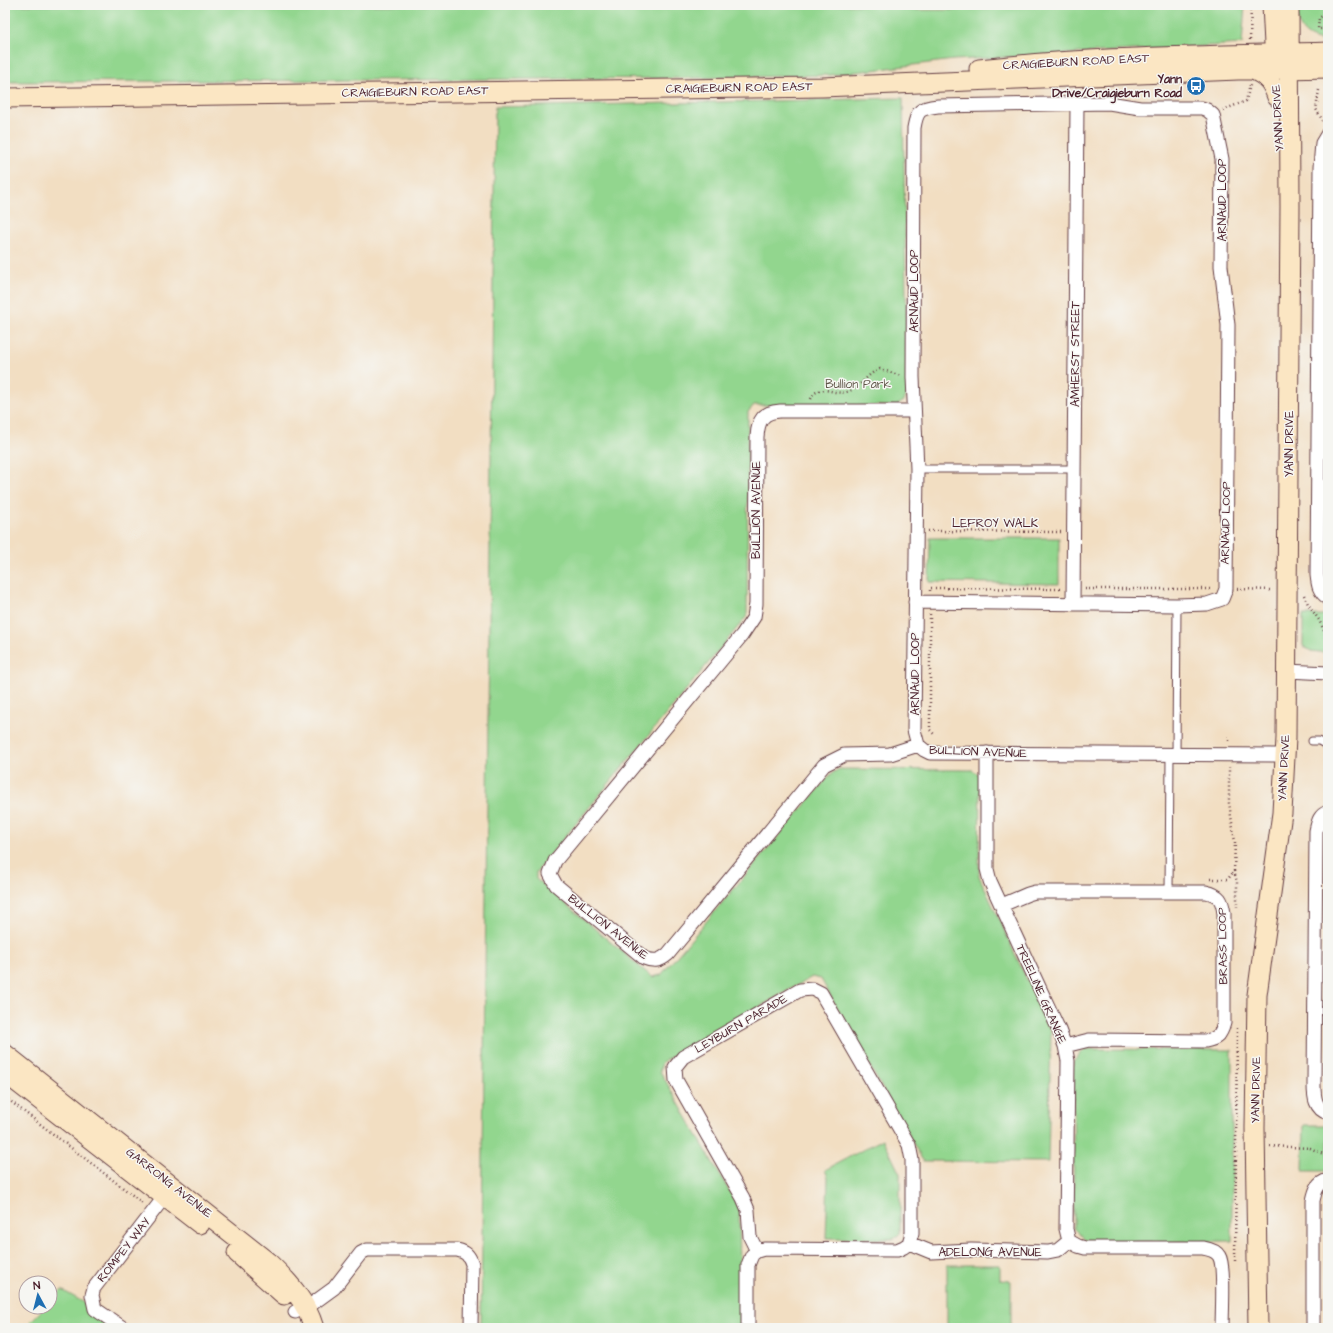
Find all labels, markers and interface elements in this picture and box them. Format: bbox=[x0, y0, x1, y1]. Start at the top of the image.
street label: CRAIGIEBURN ROAD EAST bbox=[1002, 50, 1150, 74]
place label: Yann Drive/Craigieburn Road bbox=[1052, 71, 1183, 104]
bus stop icon: Yann Drive/Craigieburn Road bbox=[1185, 75, 1207, 97]
street label: CRAIGIEBURN ROAD EAST bbox=[665, 78, 813, 98]
street label: CRAIGIEBURN ROAD EAST bbox=[341, 82, 489, 102]
street label: YANN DRIVE bbox=[1268, 84, 1288, 152]
street label: ARNAUD LOOP bbox=[1214, 158, 1231, 241]
street label: ARNAUD LOOP bbox=[906, 249, 923, 332]
street label: AMHERST STREET bbox=[1067, 301, 1084, 407]
park label: Bullion Park bbox=[825, 376, 891, 393]
street label: YANN DRIVE bbox=[1281, 411, 1298, 477]
street label: BULLION AVENUE bbox=[748, 461, 765, 559]
street label: ARNAUD LOOP bbox=[1217, 481, 1235, 565]
street label: LEFROY WALK bbox=[952, 515, 1039, 532]
street label: ARNAUD LOOP bbox=[907, 632, 924, 715]
street label: YANN DRIVE bbox=[1274, 734, 1294, 802]
street label: BULLION AVENUE bbox=[929, 742, 1027, 762]
street label: BULLION AVENUE bbox=[564, 890, 652, 964]
street label: BRASS LOOP bbox=[1214, 907, 1232, 985]
street label: TREELINE GRANGE bbox=[1011, 942, 1071, 1046]
street label: LEYBURN PARADE bbox=[692, 991, 790, 1057]
street label: YANN DRIVE bbox=[1247, 1056, 1265, 1124]
street label: GARRONG AVENUE bbox=[122, 1144, 216, 1222]
street label: ROMPEY WAY bbox=[93, 1214, 155, 1286]
street label: ADELONG AVENUE bbox=[938, 1244, 1042, 1261]
north arrow bbox=[18, 1275, 58, 1315]
text: N bbox=[33, 1278, 41, 1293]

